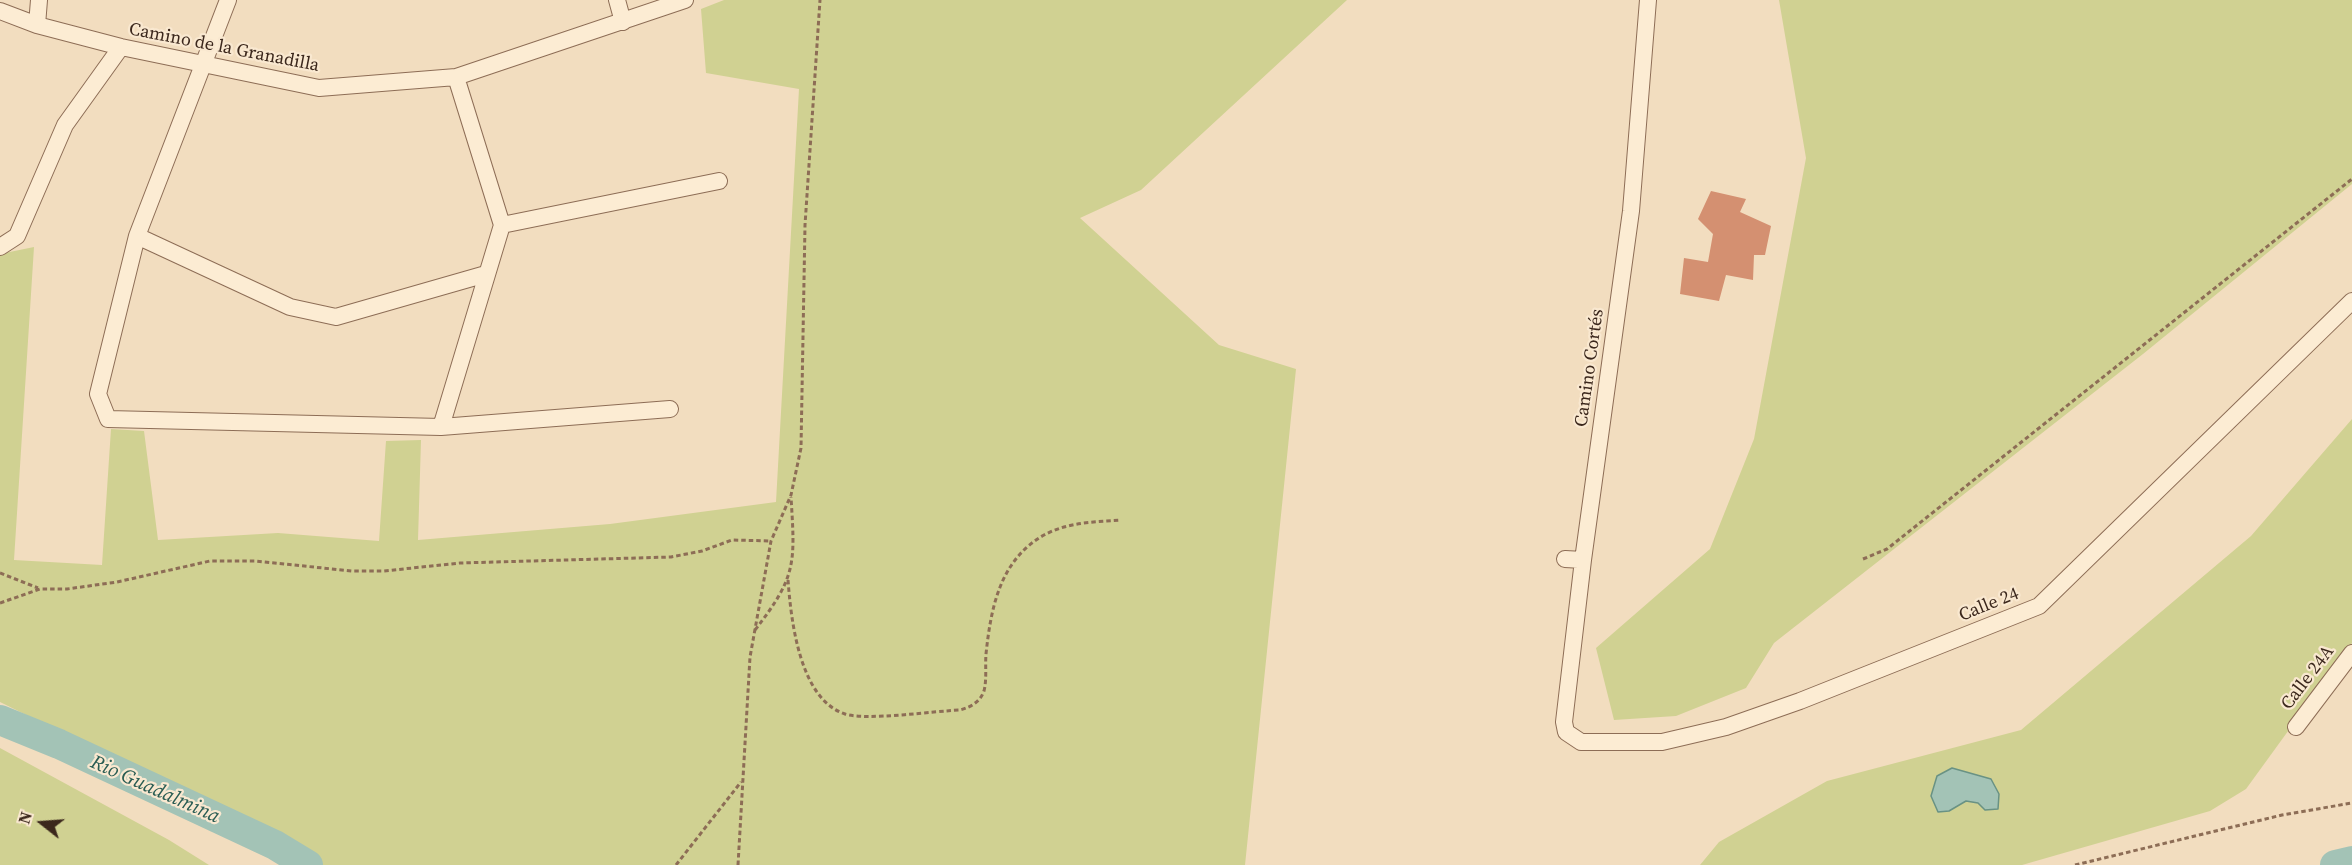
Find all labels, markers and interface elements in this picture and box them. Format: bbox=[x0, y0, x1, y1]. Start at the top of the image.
street label: Camino de la Granadilla bbox=[127, 19, 321, 77]
street label: Camino Cortés bbox=[1571, 308, 1609, 428]
street label: Calle 24 bbox=[1956, 583, 2022, 627]
street label: Calle 24A bbox=[2277, 642, 2339, 714]
water label: Rio Guadalmina bbox=[87, 751, 223, 829]
north arrow bbox=[12, 793, 72, 853]
text: N bbox=[13, 809, 37, 827]

